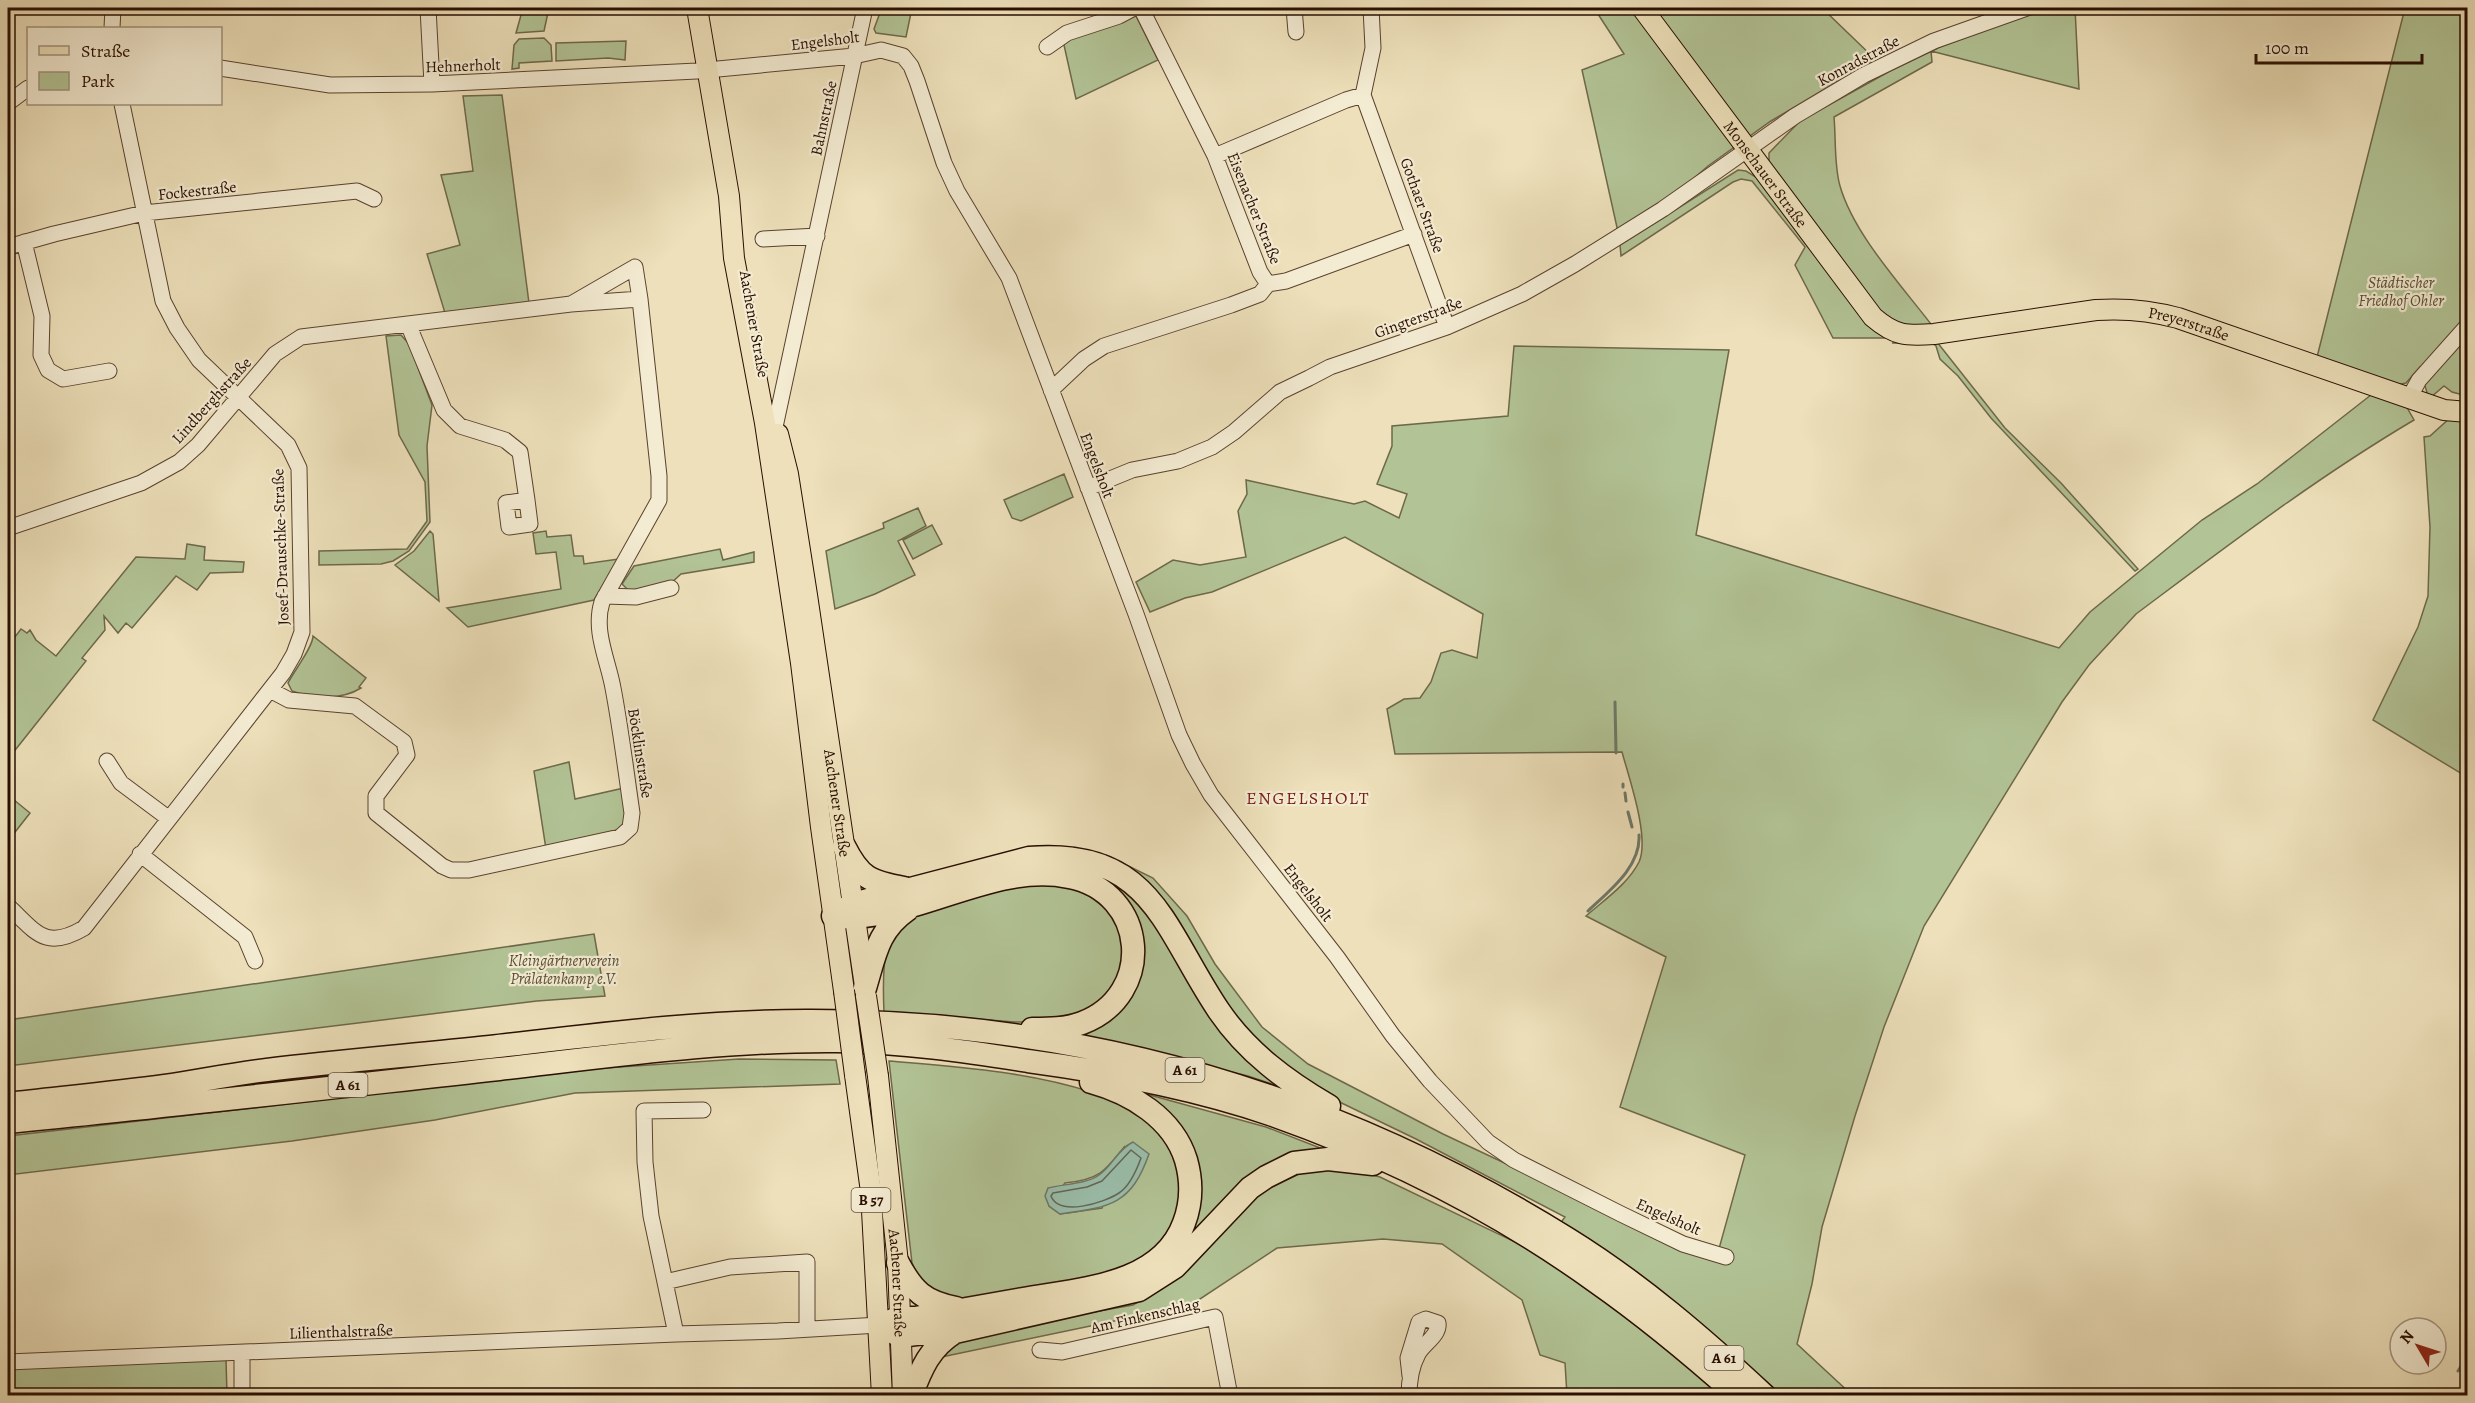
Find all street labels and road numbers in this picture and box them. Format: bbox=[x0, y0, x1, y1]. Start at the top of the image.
street label: Engelsholt bbox=[790, 26, 861, 56]
street label: Konradstraße bbox=[1814, 30, 1903, 92]
street label: Hehnerholt bbox=[425, 54, 501, 78]
street label: Bahnstraße bbox=[805, 79, 843, 158]
street label: Monschauer Straße bbox=[1718, 116, 1812, 232]
street label: Eisenacher Straße bbox=[1222, 149, 1287, 268]
street label: Gothaer Straße bbox=[1395, 155, 1449, 256]
street label: Fockestraße bbox=[157, 176, 237, 206]
street label: Aachener Straße bbox=[734, 268, 774, 379]
street label: Gingterstraße bbox=[1371, 292, 1465, 344]
street label: Preyerstraße bbox=[2147, 302, 2232, 347]
street label: Lindberghstraße bbox=[167, 353, 257, 449]
street label: Engelsholt bbox=[1074, 429, 1120, 501]
street label: Josef-Drauschke-Straße bbox=[267, 468, 295, 626]
street label: Böcklinstraße bbox=[622, 706, 658, 800]
street label: Aachener Straße bbox=[818, 747, 856, 858]
street label: Engelsholt bbox=[1278, 859, 1338, 927]
road number: A 61 bbox=[1166, 1058, 1204, 1082]
road number: A 61 bbox=[328, 1073, 368, 1097]
road number: B 57 bbox=[852, 1188, 890, 1212]
street label: Engelsholt bbox=[1633, 1193, 1705, 1241]
street label: Aachener Straße bbox=[882, 1227, 911, 1338]
street label: Am Finkenschlag bbox=[1088, 1293, 1202, 1339]
street label: Lilienthalstraße bbox=[289, 1319, 393, 1345]
road number: A 61 bbox=[1704, 1346, 1744, 1370]

